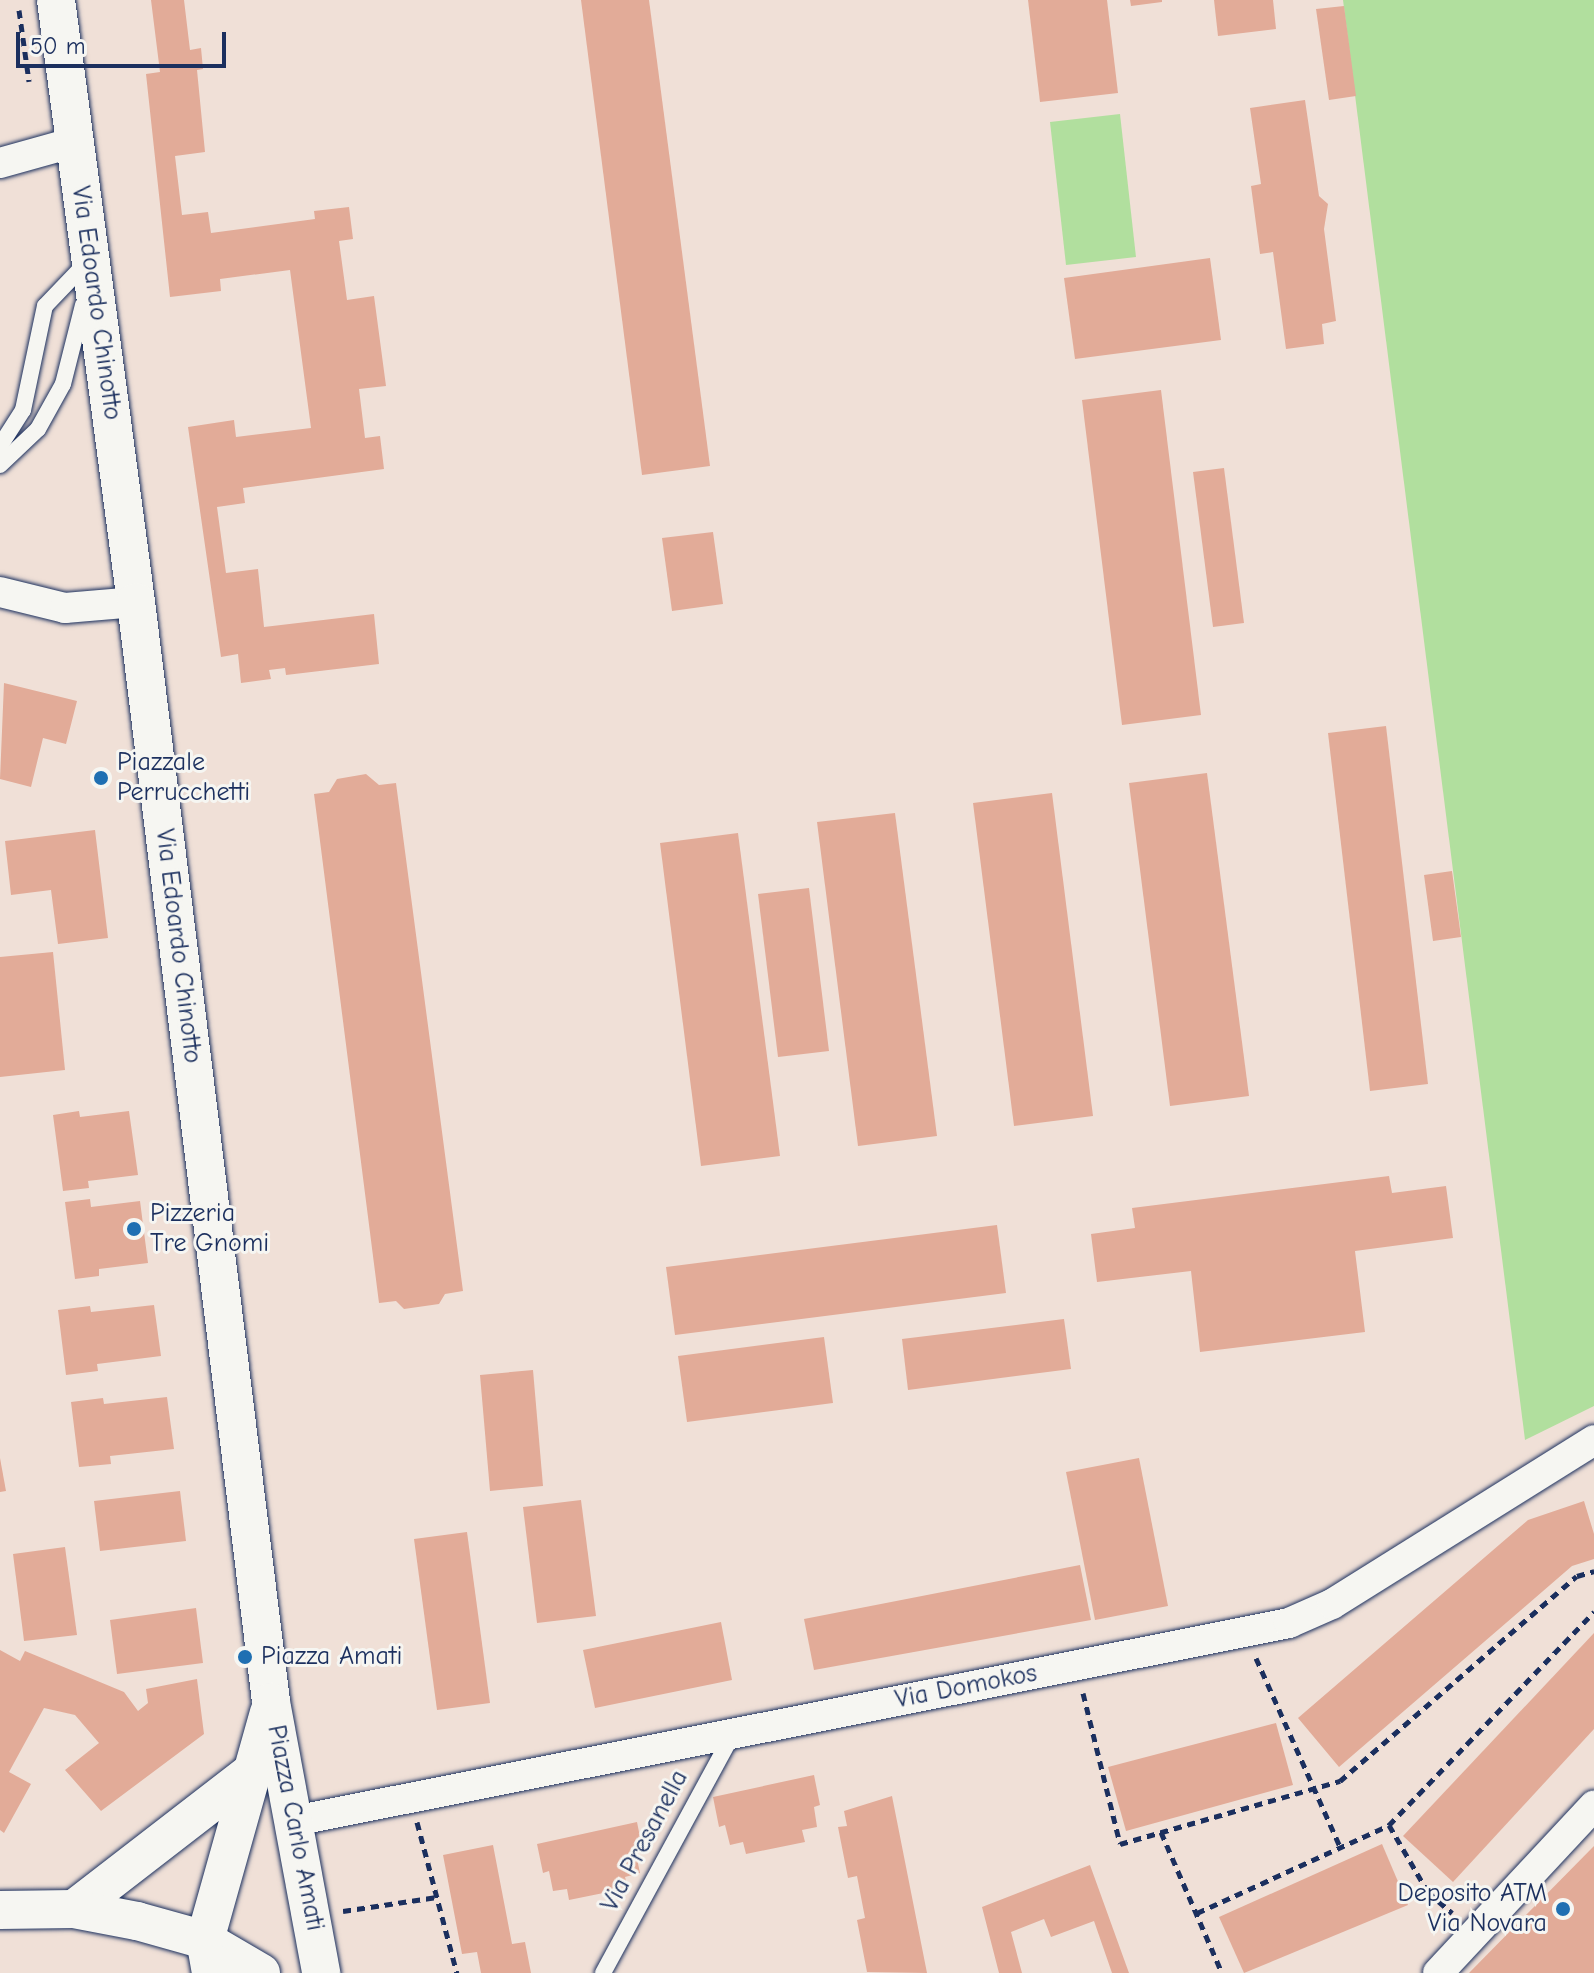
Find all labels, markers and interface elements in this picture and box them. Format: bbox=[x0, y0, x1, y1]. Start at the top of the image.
scale bar bbox=[20, 16, 230, 66]
text: 50 m bbox=[30, 32, 86, 60]
street label: Via Edoardo Chinotto bbox=[64, 184, 128, 422]
place label: Piazzale Perrucchetti bbox=[117, 747, 250, 808]
marker: Piazzale Perrucchetti bbox=[92, 769, 110, 787]
street label: Via Edoardo Chinotto bbox=[148, 827, 208, 1065]
place label: Pizzeria Tre Gnomi bbox=[150, 1198, 269, 1260]
marker: Pizzeria Tre Gnomi bbox=[125, 1220, 143, 1238]
place label: Piazza Amati bbox=[261, 1641, 402, 1673]
marker: Piazza Amati bbox=[236, 1648, 254, 1666]
street label: Via Domokos bbox=[892, 1658, 1040, 1716]
street label: Piazza Carlo Amati bbox=[260, 1722, 330, 1934]
street label: Via Presanella bbox=[595, 1765, 695, 1917]
place label: Deposito ATM Via Novara bbox=[1398, 1878, 1547, 1940]
marker: Deposito ATM Via Novara bbox=[1554, 1900, 1572, 1918]

